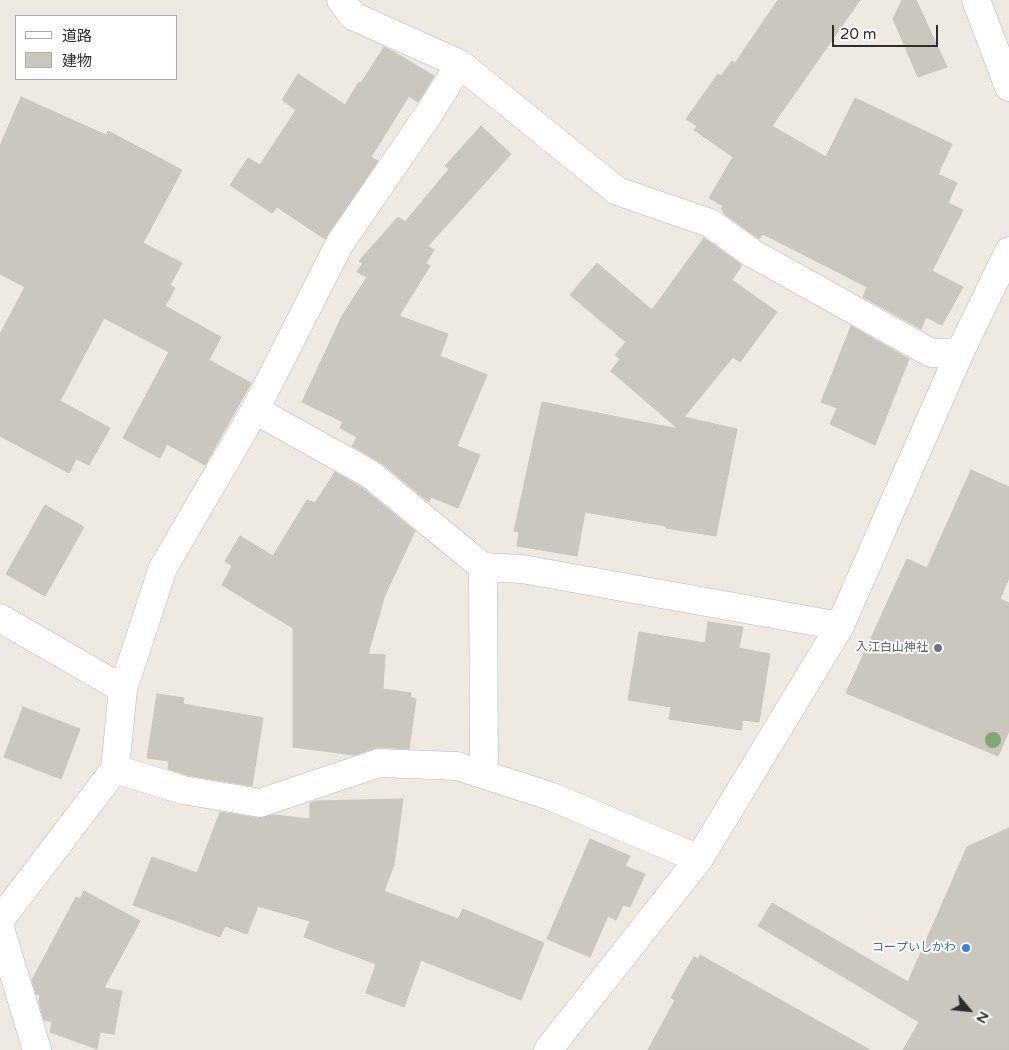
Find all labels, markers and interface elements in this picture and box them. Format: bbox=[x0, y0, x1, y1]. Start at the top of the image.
legend bbox=[15, 15, 178, 80]
scale bar bbox=[834, 15, 940, 47]
text: 20 m bbox=[840, 25, 877, 43]
text: 道路 bbox=[62, 27, 92, 45]
text: 建物 bbox=[62, 52, 92, 70]
place label: 入江白山神社 bbox=[856, 641, 928, 655]
marker: 入江白山神社 bbox=[932, 642, 944, 654]
place label: コープいしかわ bbox=[872, 941, 956, 955]
marker: コープいしかわ bbox=[960, 942, 972, 954]
north arrow bbox=[944, 985, 994, 1035]
text: N bbox=[973, 1008, 993, 1026]

